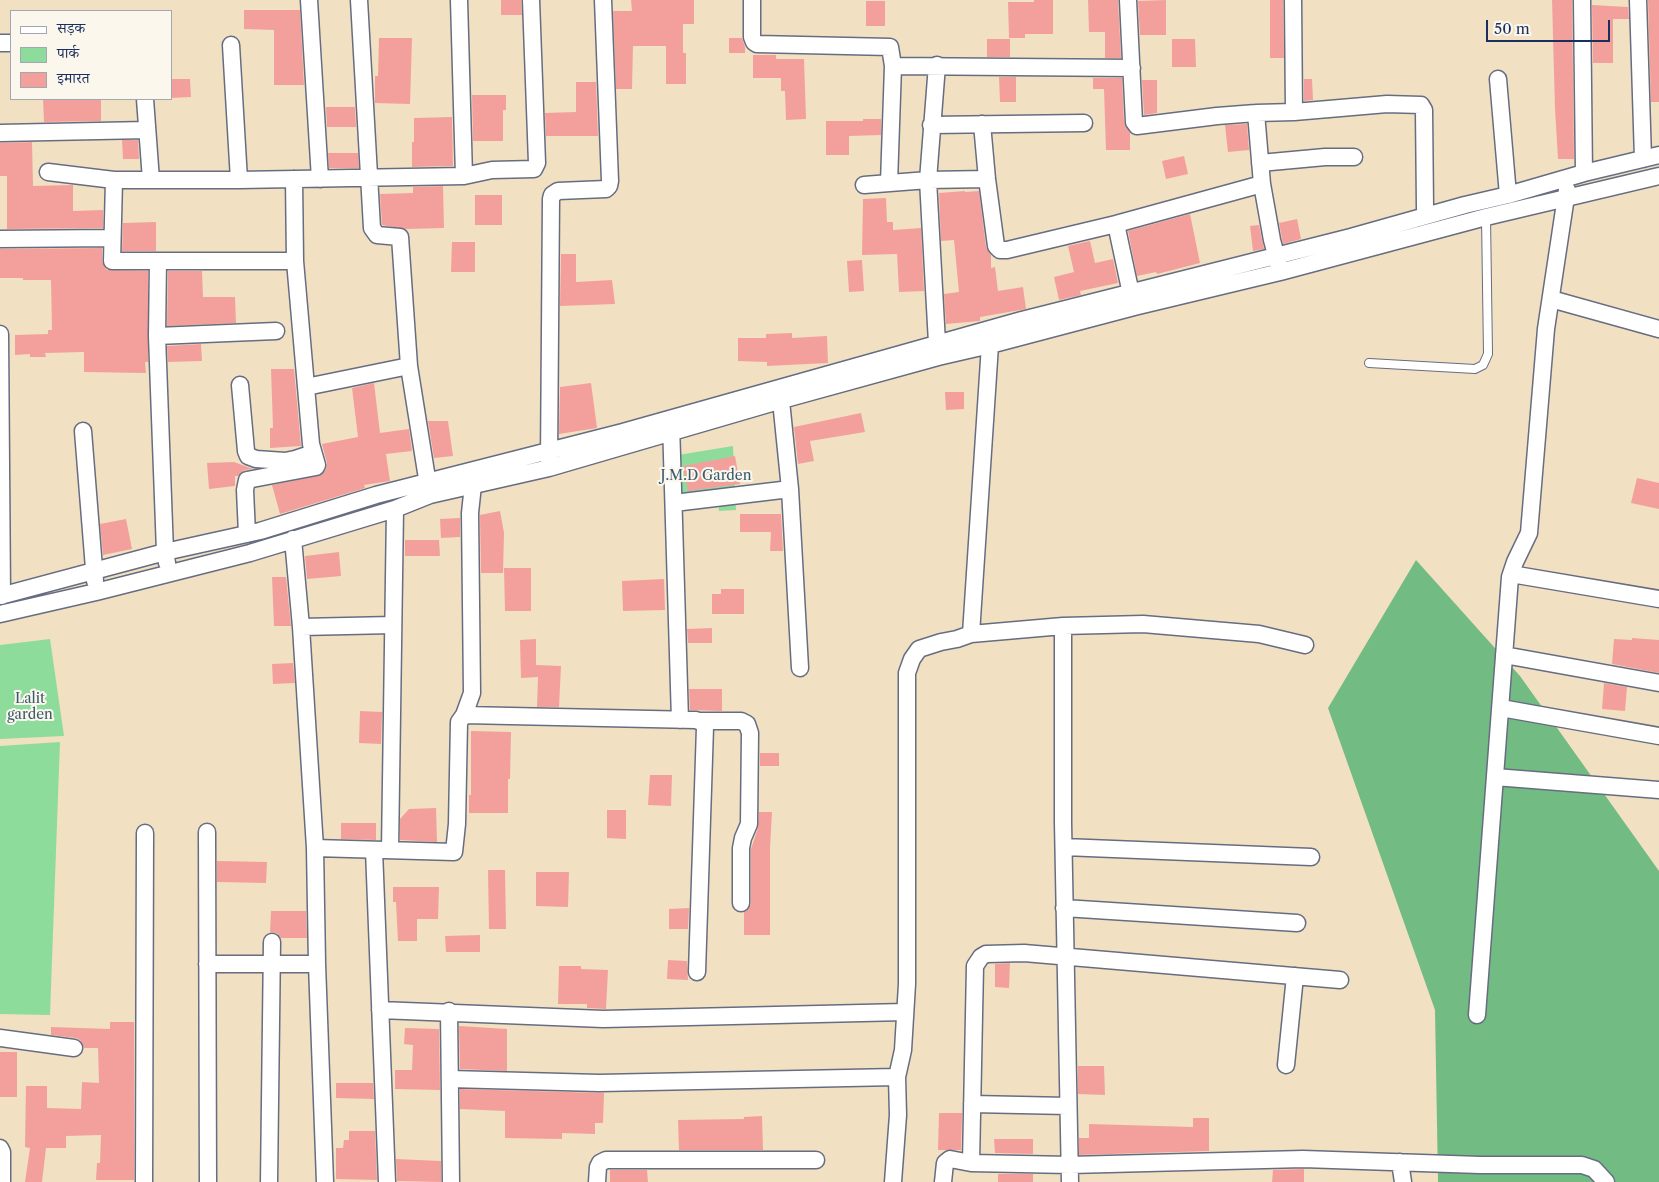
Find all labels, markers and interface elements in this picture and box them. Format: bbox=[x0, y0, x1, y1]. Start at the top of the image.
legend bbox=[10, 10, 172, 100]
scale bar bbox=[1489, 10, 1613, 42]
text: सड़क bbox=[57, 18, 85, 37]
text: 50 m bbox=[1494, 19, 1530, 38]
text: पार्क bbox=[57, 43, 79, 62]
text: इमारत bbox=[57, 68, 90, 87]
park label: J.M.D Garden bbox=[661, 468, 751, 484]
park label: Lalit garden bbox=[7, 691, 53, 724]

